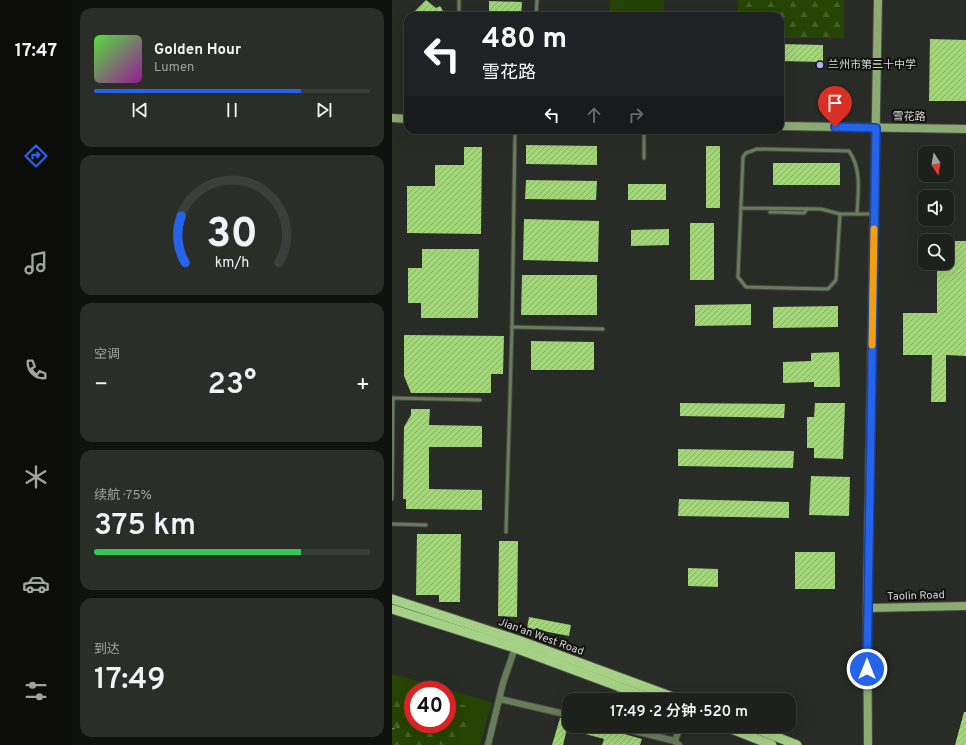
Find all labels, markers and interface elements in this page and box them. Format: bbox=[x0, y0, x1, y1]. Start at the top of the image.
text: 480 m bbox=[482, 22, 567, 58]
icon: left bbox=[416, 28, 468, 80]
text: 17:47 bbox=[15, 40, 57, 63]
text: Golden Hour bbox=[154, 41, 241, 60]
place label: 兰州市第二十中学 bbox=[828, 58, 916, 72]
text: Lumen bbox=[154, 60, 194, 76]
marker: 兰州市第二十中学 bbox=[815, 60, 825, 70]
text: 雪花路 bbox=[482, 62, 536, 85]
pin bbox=[818, 86, 852, 127]
icon: arrive bbox=[824, 92, 846, 114]
icon: previous bbox=[129, 99, 151, 121]
icon: pause bbox=[221, 99, 243, 121]
icon: next bbox=[313, 99, 335, 121]
icon: left bbox=[541, 104, 563, 126]
icon: ahead bbox=[583, 104, 605, 126]
icon: right bbox=[625, 104, 647, 126]
street label: 雪花路 bbox=[892, 110, 926, 124]
icon: directions bbox=[22, 142, 50, 170]
north arrow bbox=[918, 146, 954, 182]
map controls bbox=[918, 146, 954, 270]
button: sound bbox=[918, 190, 954, 226]
text: 30 bbox=[206, 209, 258, 262]
button: search bbox=[918, 234, 954, 270]
icon: music bbox=[22, 249, 50, 277]
text: km/h bbox=[215, 254, 249, 272]
text: 空调 bbox=[94, 347, 120, 363]
icon: phone bbox=[22, 356, 50, 384]
text: 23° bbox=[208, 367, 256, 404]
text: − bbox=[94, 372, 108, 399]
text: + bbox=[356, 372, 370, 399]
icon: climate bbox=[22, 463, 50, 491]
text: 续航 · 75% bbox=[94, 488, 152, 504]
text: 375 km bbox=[94, 508, 196, 545]
icon: car bbox=[22, 570, 50, 598]
street label: Taolin Road bbox=[887, 588, 945, 604]
street label: Jian'an West Road bbox=[496, 615, 586, 659]
text: 到达 bbox=[94, 642, 120, 658]
position arrow bbox=[846, 648, 888, 690]
text: 17:49 bbox=[94, 662, 166, 699]
icon: filters bbox=[22, 677, 50, 705]
speed limit sign: 40 bbox=[404, 681, 456, 733]
text: 17:49 · 2 分钟 · 520 m bbox=[610, 703, 748, 722]

